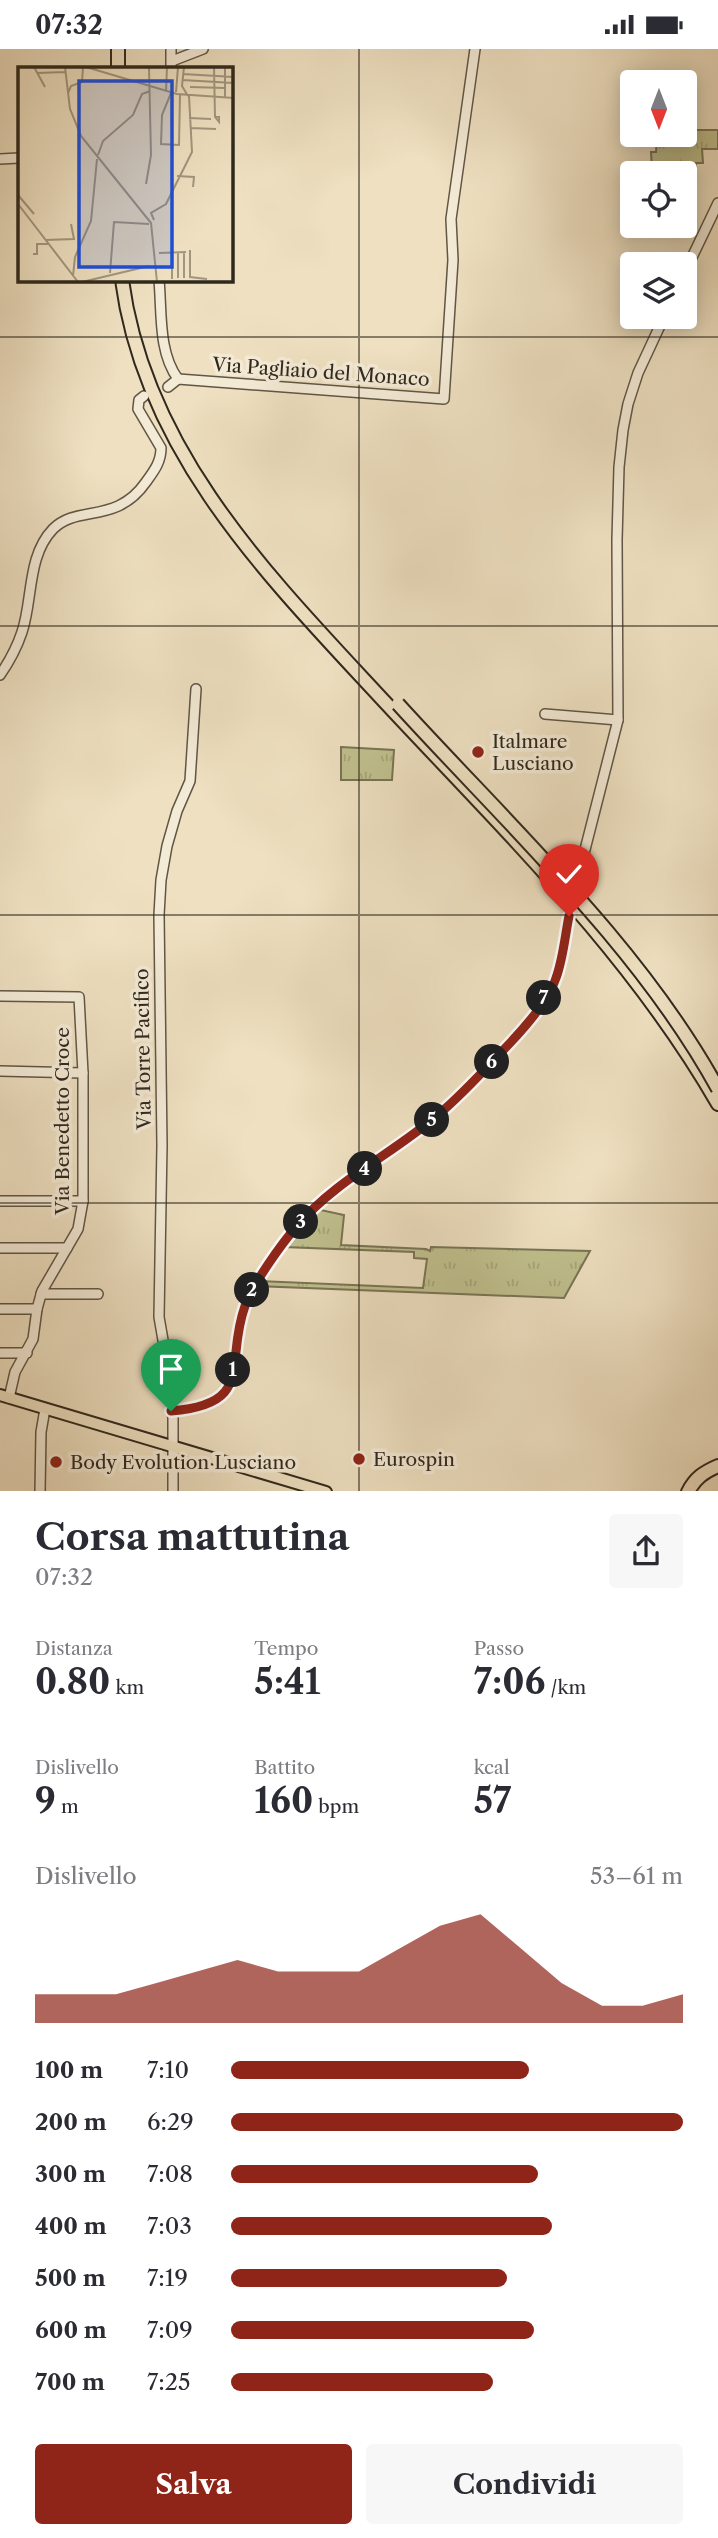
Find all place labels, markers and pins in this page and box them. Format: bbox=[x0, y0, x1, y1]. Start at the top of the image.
place label: Italmare Lusciano bbox=[492, 730, 574, 775]
marker: Italmare Lusciano bbox=[470, 744, 486, 760]
pin bbox=[539, 844, 599, 916]
pin: 7 bbox=[526, 981, 562, 1016]
pin: 6 bbox=[475, 1045, 510, 1079]
pin: 5 bbox=[414, 1103, 450, 1137]
pin: 4 bbox=[348, 1151, 382, 1187]
pin: 3 bbox=[284, 1205, 318, 1239]
pin: 2 bbox=[234, 1273, 270, 1307]
pin bbox=[141, 1339, 201, 1411]
pin: 1 bbox=[216, 1353, 250, 1387]
place label: Eurospin bbox=[373, 1448, 455, 1471]
place label: Body Evolution Lusciano bbox=[70, 1451, 296, 1474]
marker: Eurospin bbox=[351, 1451, 367, 1467]
marker: Body Evolution Lusciano bbox=[48, 1454, 64, 1470]

